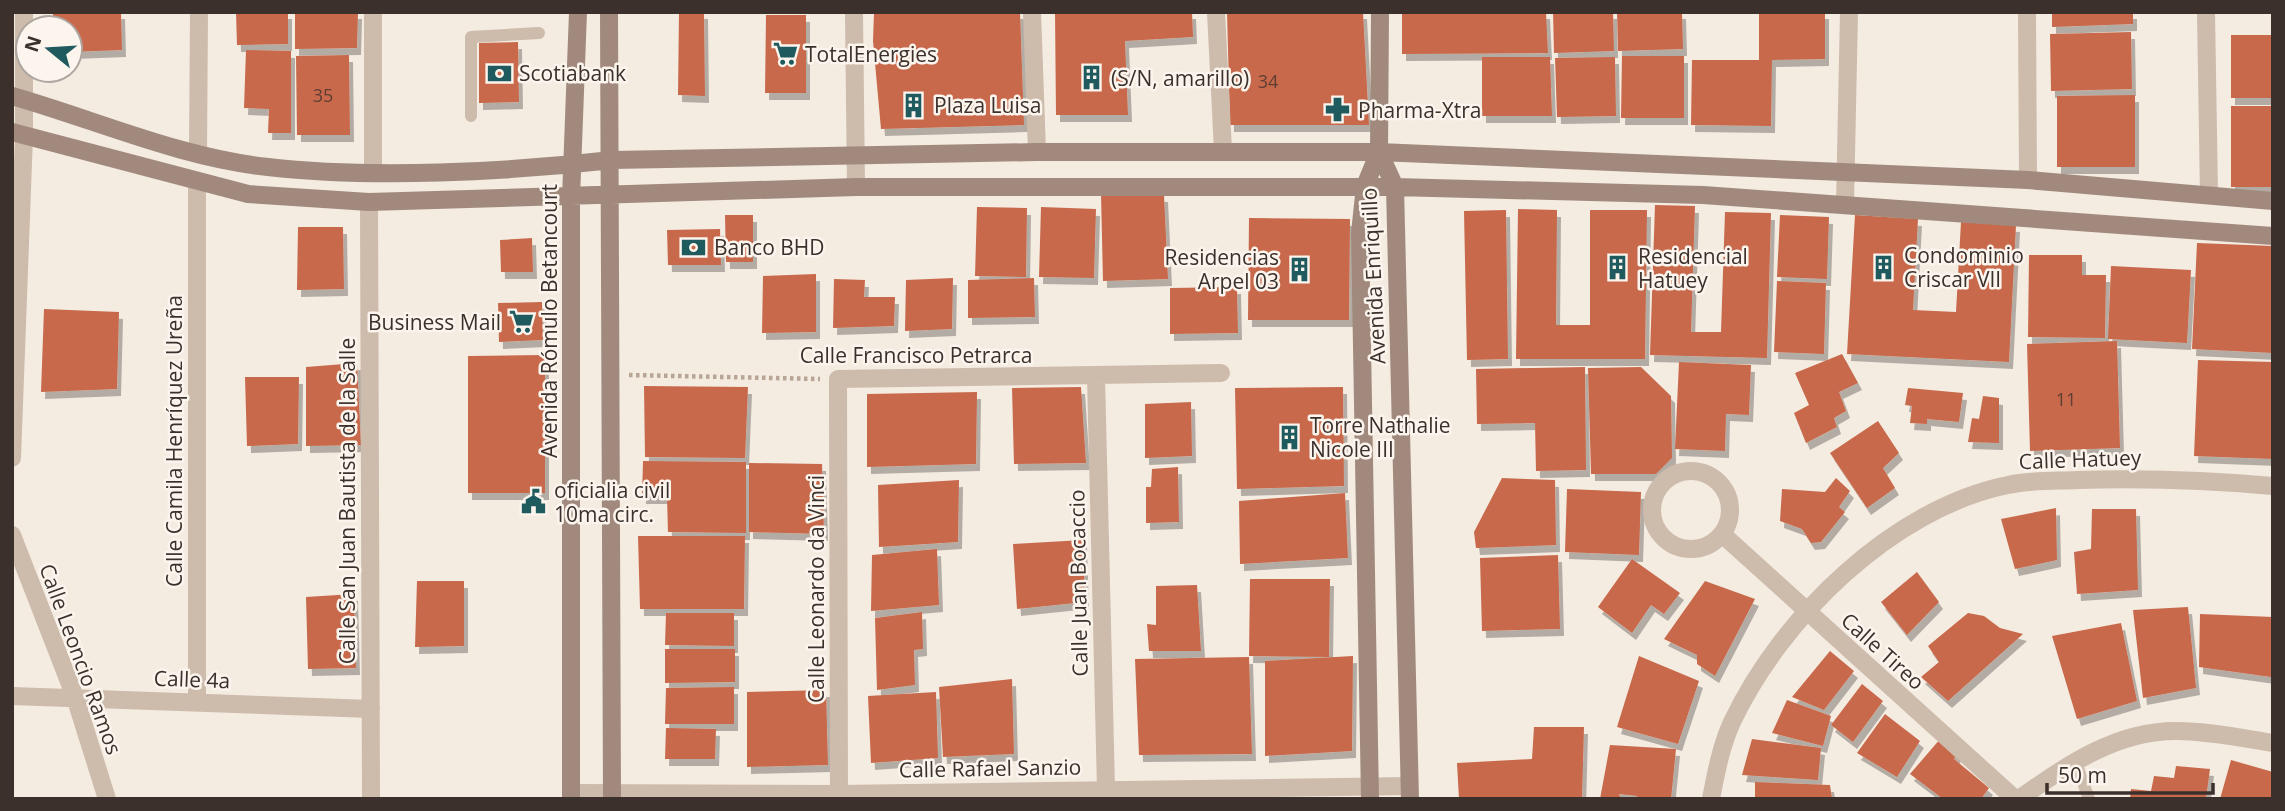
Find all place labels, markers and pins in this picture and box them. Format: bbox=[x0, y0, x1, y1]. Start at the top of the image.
supermarket icon: TotalEnergies bbox=[771, 40, 799, 68]
place label: TotalEnergies bbox=[805, 40, 937, 68]
bank icon: Scotiabank bbox=[485, 59, 513, 87]
place label: Scotiabank bbox=[519, 59, 626, 87]
building icon: (S/N, amarillo) bbox=[1077, 64, 1105, 92]
place label: (S/N, amarillo) bbox=[1111, 64, 1249, 92]
building icon: Plaza Luisa bbox=[900, 91, 928, 119]
place label: Plaza Luisa bbox=[934, 91, 1041, 119]
pharmacy icon: Pharma-Xtra bbox=[1324, 96, 1352, 124]
place label: Pharma-Xtra bbox=[1358, 96, 1482, 124]
bank icon: Banco BHD bbox=[680, 233, 708, 261]
place label: Banco BHD bbox=[714, 233, 825, 261]
place label: Condominio Criscar VII bbox=[1904, 241, 2024, 293]
place label: Residencial Hatuey bbox=[1638, 242, 1748, 294]
place label: Residencias Arpel 03 bbox=[1164, 243, 1279, 295]
building icon: Condominio Criscar VII bbox=[1870, 253, 1898, 281]
building icon: Residencial Hatuey bbox=[1604, 254, 1632, 282]
building icon: Residencias Arpel 03 bbox=[1285, 255, 1313, 283]
place label: Business Mail bbox=[368, 308, 501, 336]
supermarket icon: Business Mail bbox=[507, 308, 535, 336]
place label: Torre Nathalie Nicole III bbox=[1310, 411, 1451, 463]
building icon: Torre Nathalie Nicole III bbox=[1276, 423, 1304, 451]
place label: oficialia civil 10ma circ. bbox=[554, 476, 670, 528]
public building icon: oficialia civil 10ma circ. bbox=[520, 488, 548, 516]

